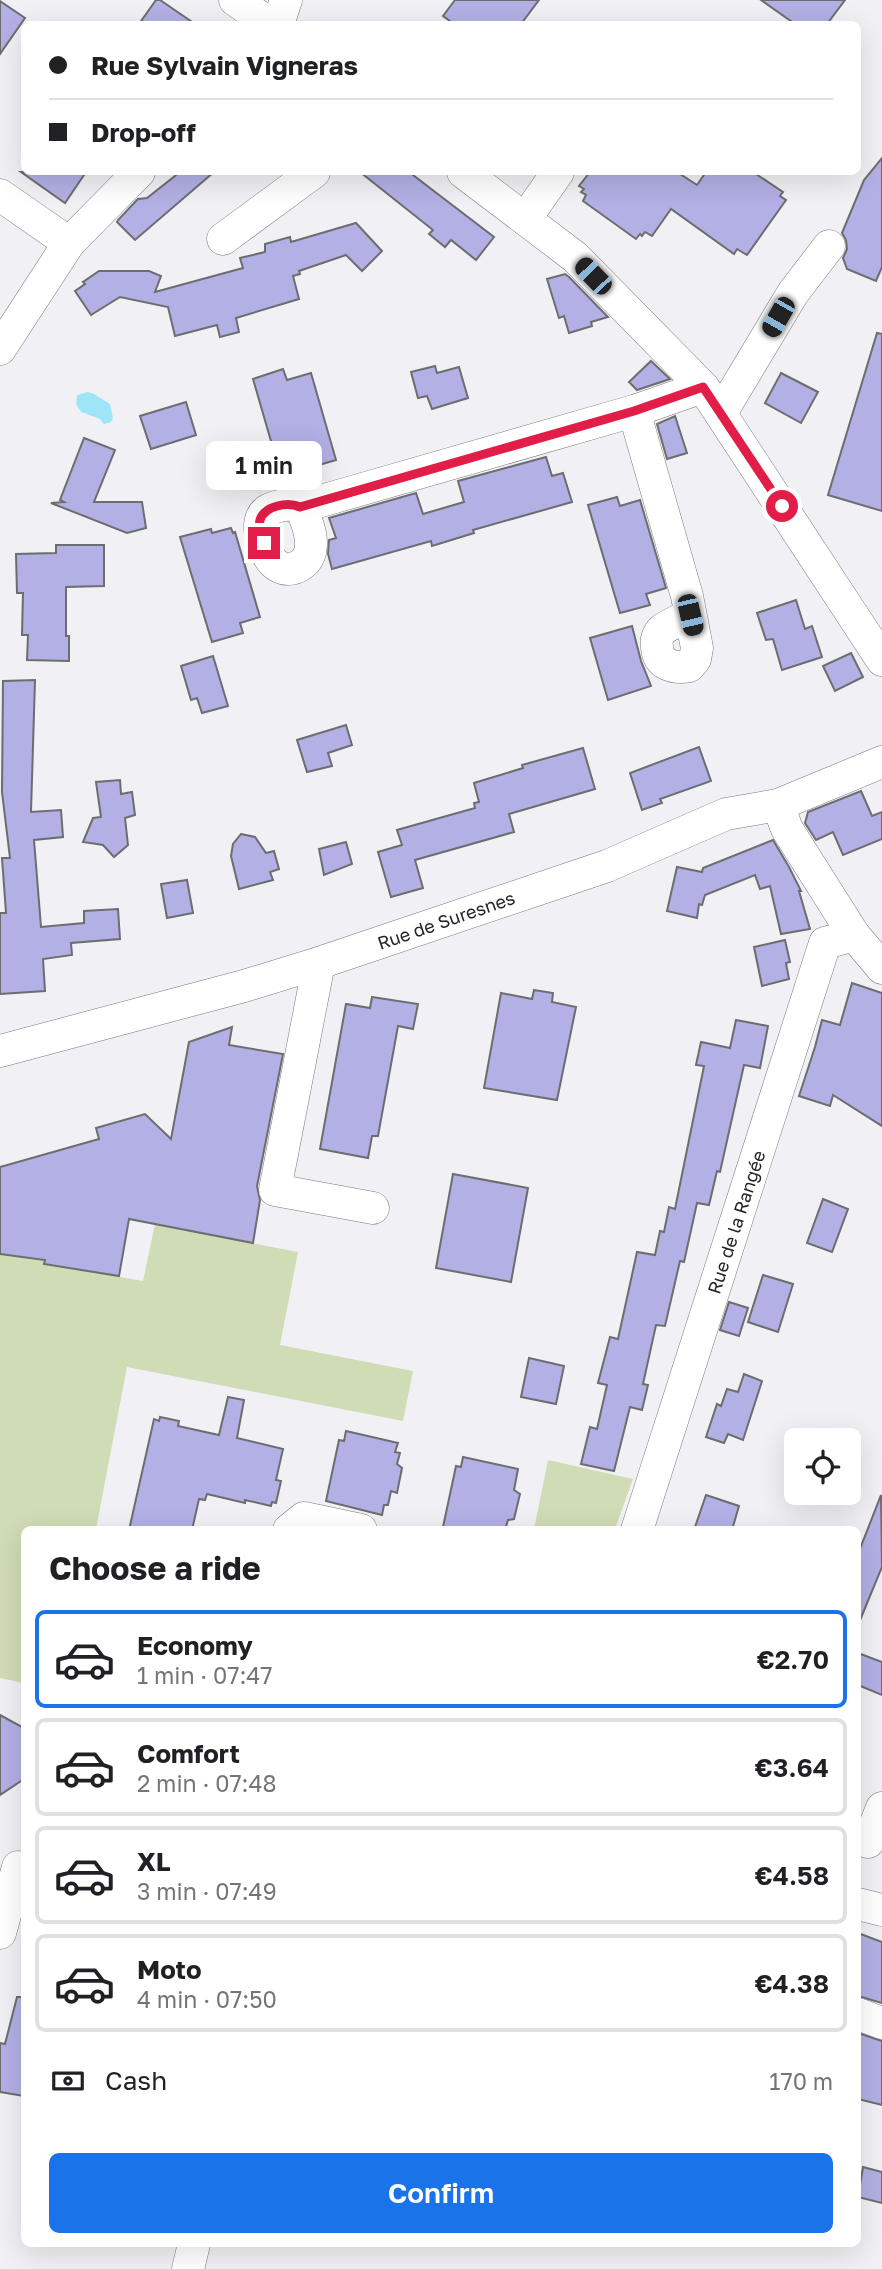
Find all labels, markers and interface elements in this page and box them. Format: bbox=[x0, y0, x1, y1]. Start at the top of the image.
text: Rue Sylvain Vigneras bbox=[91, 50, 358, 81]
text: Drop-off bbox=[91, 117, 196, 148]
car bbox=[571, 254, 616, 298]
car bbox=[759, 294, 798, 340]
callout: 1 min bbox=[206, 442, 322, 490]
text: 1 min bbox=[235, 451, 293, 479]
route start bbox=[766, 490, 798, 522]
route end bbox=[248, 527, 280, 559]
car bbox=[676, 592, 705, 638]
street label: Rue de Suresnes bbox=[374, 886, 518, 954]
street label: Rue de la Rangée bbox=[702, 1148, 770, 1296]
map controls bbox=[784, 1428, 861, 1505]
button: locate bbox=[784, 1428, 861, 1505]
text: Choose a ride bbox=[49, 1549, 261, 1587]
icon: car bbox=[53, 1628, 116, 1691]
text: Economy bbox=[137, 1630, 253, 1661]
text: €2.70 bbox=[757, 1644, 829, 1675]
text: 1 min · 07:47 bbox=[137, 1661, 273, 1689]
icon: car bbox=[53, 1736, 116, 1799]
text: Comfort bbox=[137, 1738, 240, 1769]
text: €3.64 bbox=[755, 1752, 829, 1783]
text: 2 min · 07:48 bbox=[137, 1769, 277, 1797]
icon: car bbox=[53, 1844, 116, 1907]
text: XL bbox=[137, 1846, 171, 1877]
text: €4.58 bbox=[755, 1860, 829, 1891]
text: 3 min · 07:49 bbox=[137, 1877, 277, 1905]
icon: car bbox=[53, 1952, 116, 2015]
text: Moto bbox=[137, 1954, 202, 1985]
text: €4.38 bbox=[755, 1968, 829, 1999]
text: 4 min · 07:50 bbox=[137, 1985, 277, 2013]
icon: cash bbox=[49, 2062, 87, 2100]
text: Cash bbox=[105, 2065, 167, 2096]
text: 170 m bbox=[769, 2067, 833, 2095]
button: Confirm bbox=[49, 2153, 833, 2233]

